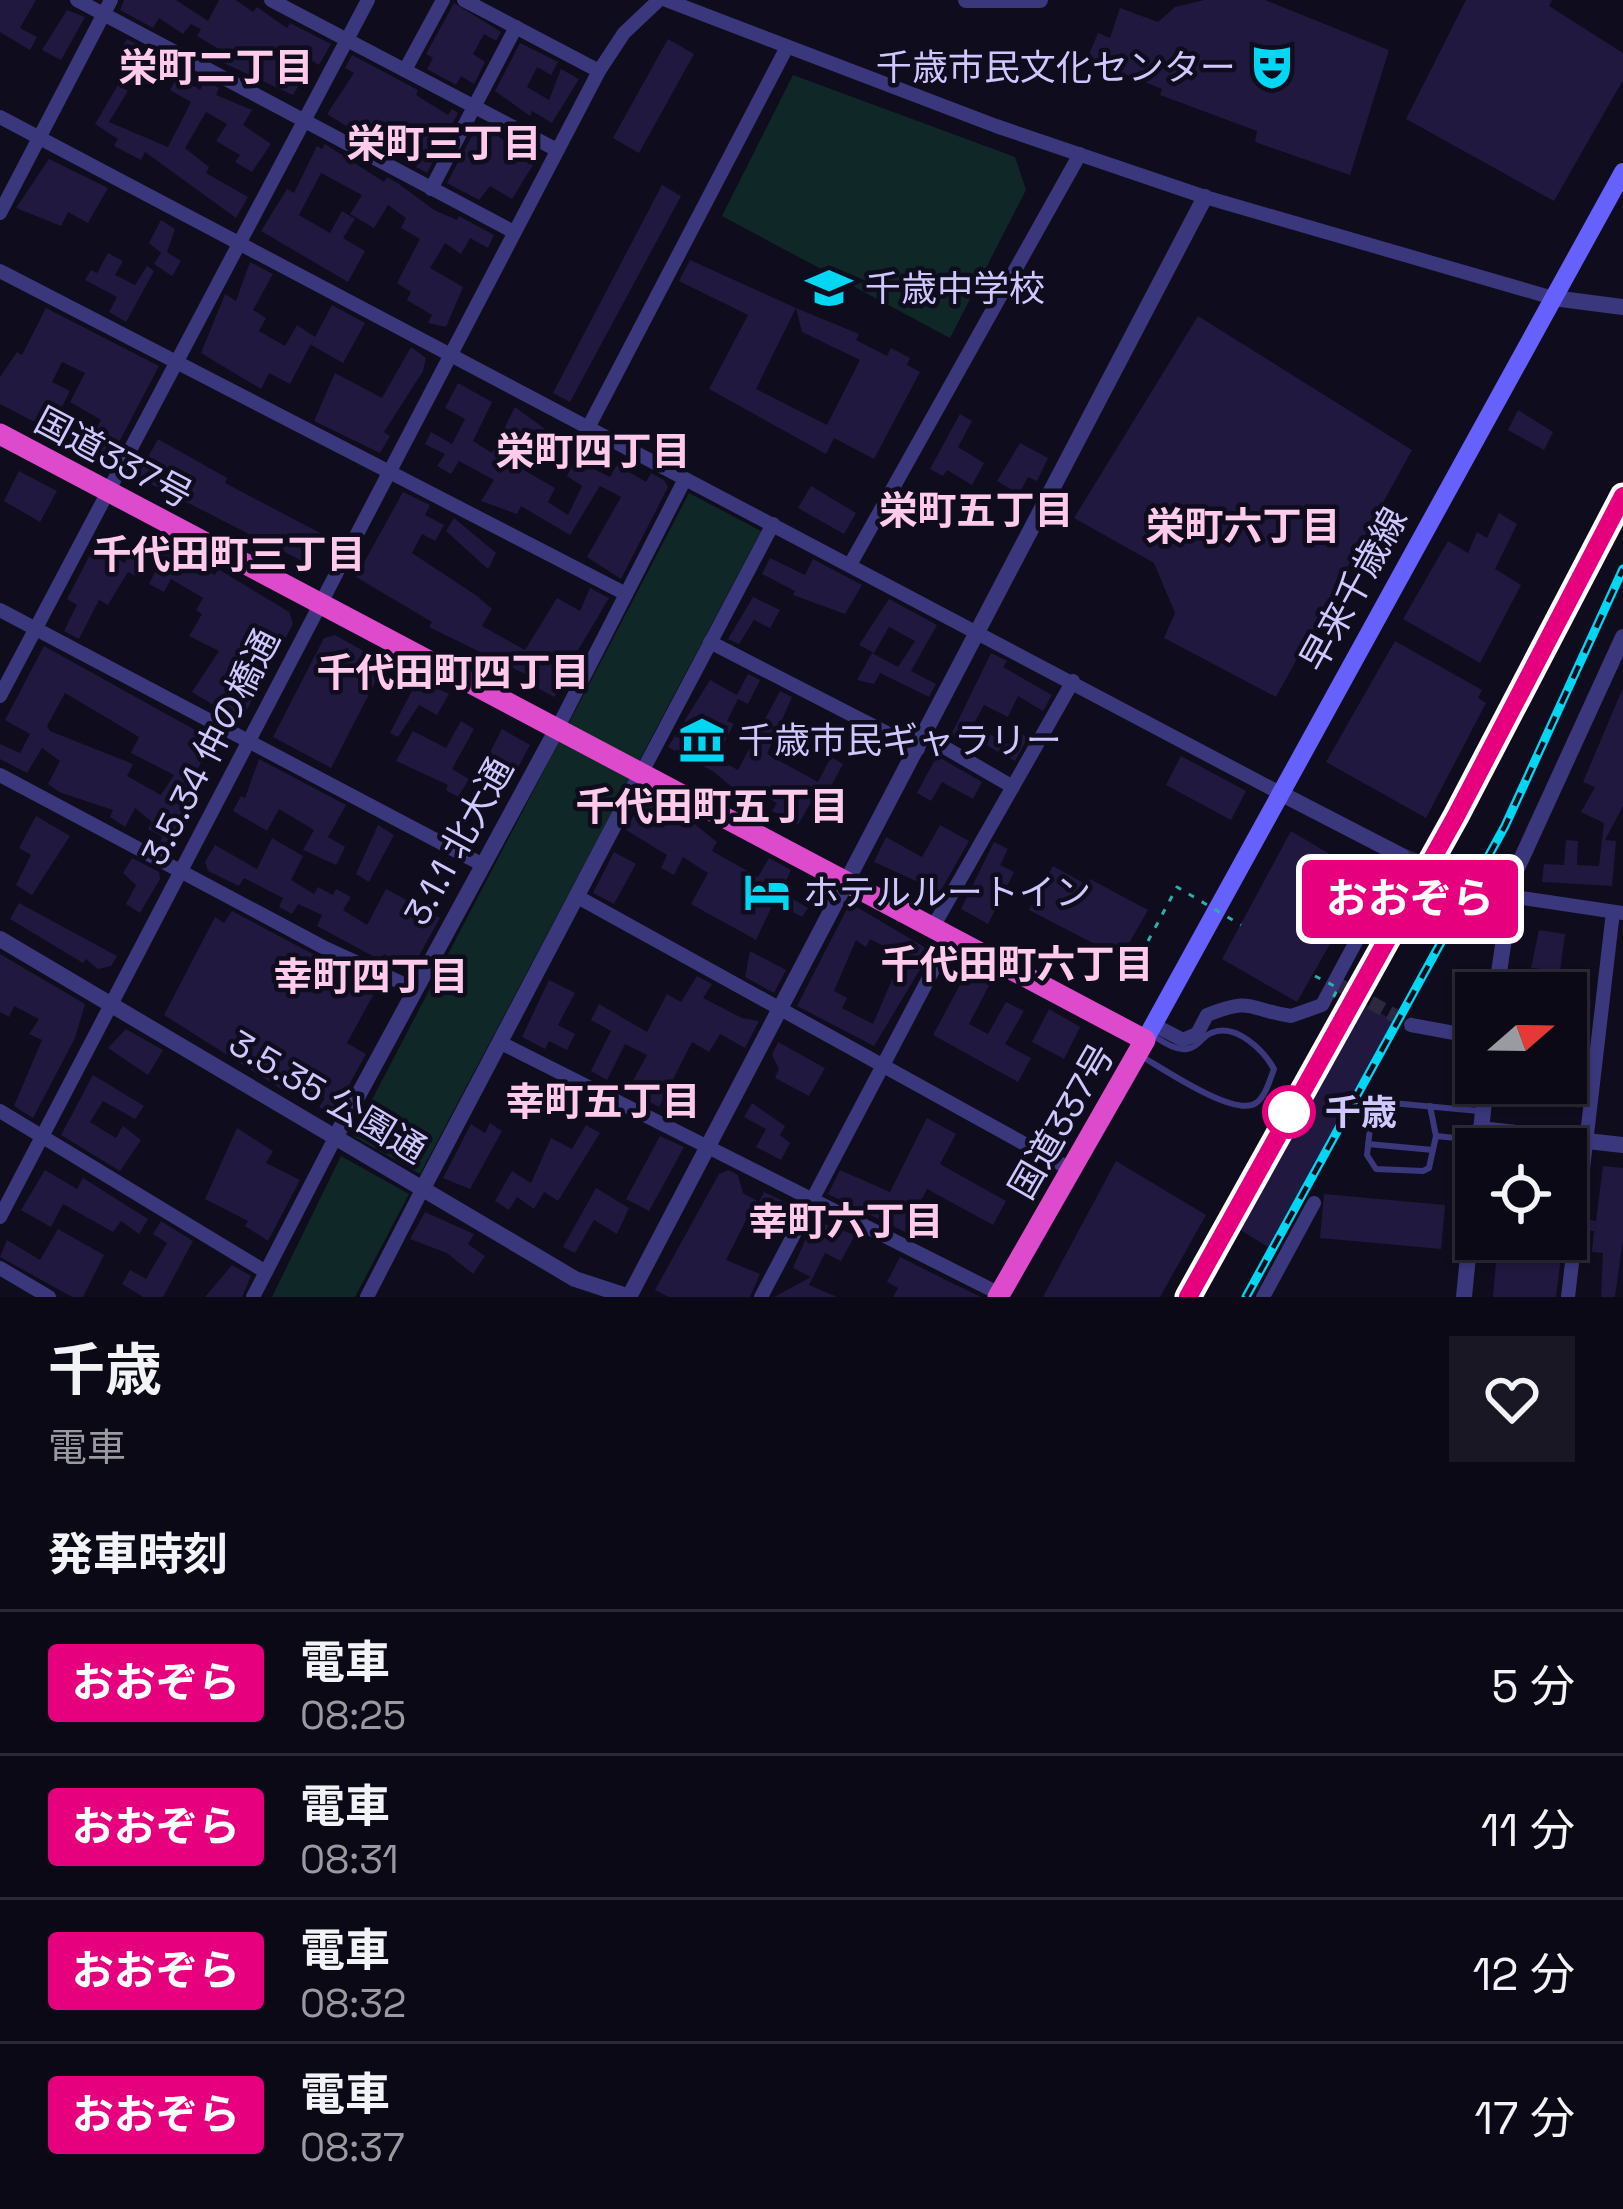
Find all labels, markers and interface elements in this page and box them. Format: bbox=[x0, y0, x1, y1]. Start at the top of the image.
theatre icon: 千歳市民文化センター bbox=[1247, 42, 1297, 92]
district label: 栄町二丁目 bbox=[118, 43, 314, 92]
place label: 千歳市民文化センター bbox=[876, 45, 1236, 91]
district label: 栄町三丁目 bbox=[346, 119, 542, 168]
school or university icon: 千歳中学校 bbox=[804, 263, 854, 313]
place label: 千歳中学校 bbox=[865, 266, 1045, 312]
street label: 国道337号 bbox=[27, 397, 200, 519]
district label: 栄町四丁目 bbox=[495, 427, 691, 476]
district label: 栄町五丁目 bbox=[878, 486, 1074, 535]
street label: 早来千歳線 bbox=[1290, 500, 1418, 679]
district label: 栄町六丁目 bbox=[1145, 502, 1341, 551]
district label: 千代田町三丁目 bbox=[92, 530, 366, 579]
street label: 3.5.34 仲の橋通 bbox=[132, 622, 290, 873]
district label: 千代田町四丁目 bbox=[316, 648, 590, 697]
museum icon: 千歳市民ギャラリー bbox=[677, 715, 727, 765]
place label: 千歳市民ギャラリー bbox=[738, 718, 1062, 764]
street label: 3.1.1 北大通 bbox=[394, 750, 524, 933]
district label: 千代田町五丁目 bbox=[575, 782, 849, 831]
line badge: おおぞら bbox=[1326, 860, 1494, 938]
hotel icon: ホテルルートイン bbox=[742, 867, 792, 917]
place label: ホテルルートイン bbox=[803, 870, 1091, 916]
text: おおぞら bbox=[1326, 872, 1494, 925]
district label: 千代田町六丁目 bbox=[880, 940, 1154, 989]
district label: 幸町四丁目 bbox=[273, 952, 469, 1001]
north arrow bbox=[1455, 972, 1587, 1104]
map controls bbox=[1455, 972, 1587, 1260]
street label: 3.5.35 公園通 bbox=[220, 1020, 435, 1174]
street label: 国道337号 bbox=[999, 1036, 1125, 1207]
district label: 幸町五丁目 bbox=[505, 1077, 701, 1126]
marker: 千歳 bbox=[1264, 1087, 1314, 1137]
place label: 千歳 bbox=[1325, 1090, 1397, 1136]
button: locate bbox=[1455, 1128, 1587, 1260]
district label: 幸町六丁目 bbox=[748, 1197, 944, 1246]
text: 千歳 bbox=[48, 1334, 162, 1407]
button: heart bbox=[1449, 1336, 1575, 1462]
text: 電車 bbox=[48, 1423, 126, 1472]
text: 発車時刻 bbox=[48, 1526, 228, 1583]
text: 電車 bbox=[300, 1634, 390, 1691]
text: おおぞら bbox=[72, 1656, 240, 1709]
text: 5 分 bbox=[1491, 1658, 1575, 1715]
text: 08:25 bbox=[300, 1691, 406, 1740]
text: 電車 bbox=[300, 1778, 390, 1835]
text: おおぞら bbox=[72, 1800, 240, 1853]
text: 11 分 bbox=[1481, 1802, 1575, 1859]
text: 08:31 bbox=[300, 1835, 398, 1884]
text: 電車 bbox=[300, 1922, 390, 1979]
text: おおぞら bbox=[72, 1944, 240, 1997]
text: 12 分 bbox=[1472, 1946, 1575, 2003]
text: 08:32 bbox=[300, 1979, 406, 2028]
text: 電車 bbox=[300, 2066, 390, 2123]
text: おおぞら bbox=[72, 2088, 240, 2141]
text: 17 分 bbox=[1474, 2090, 1575, 2147]
text: 08:37 bbox=[300, 2123, 405, 2172]

